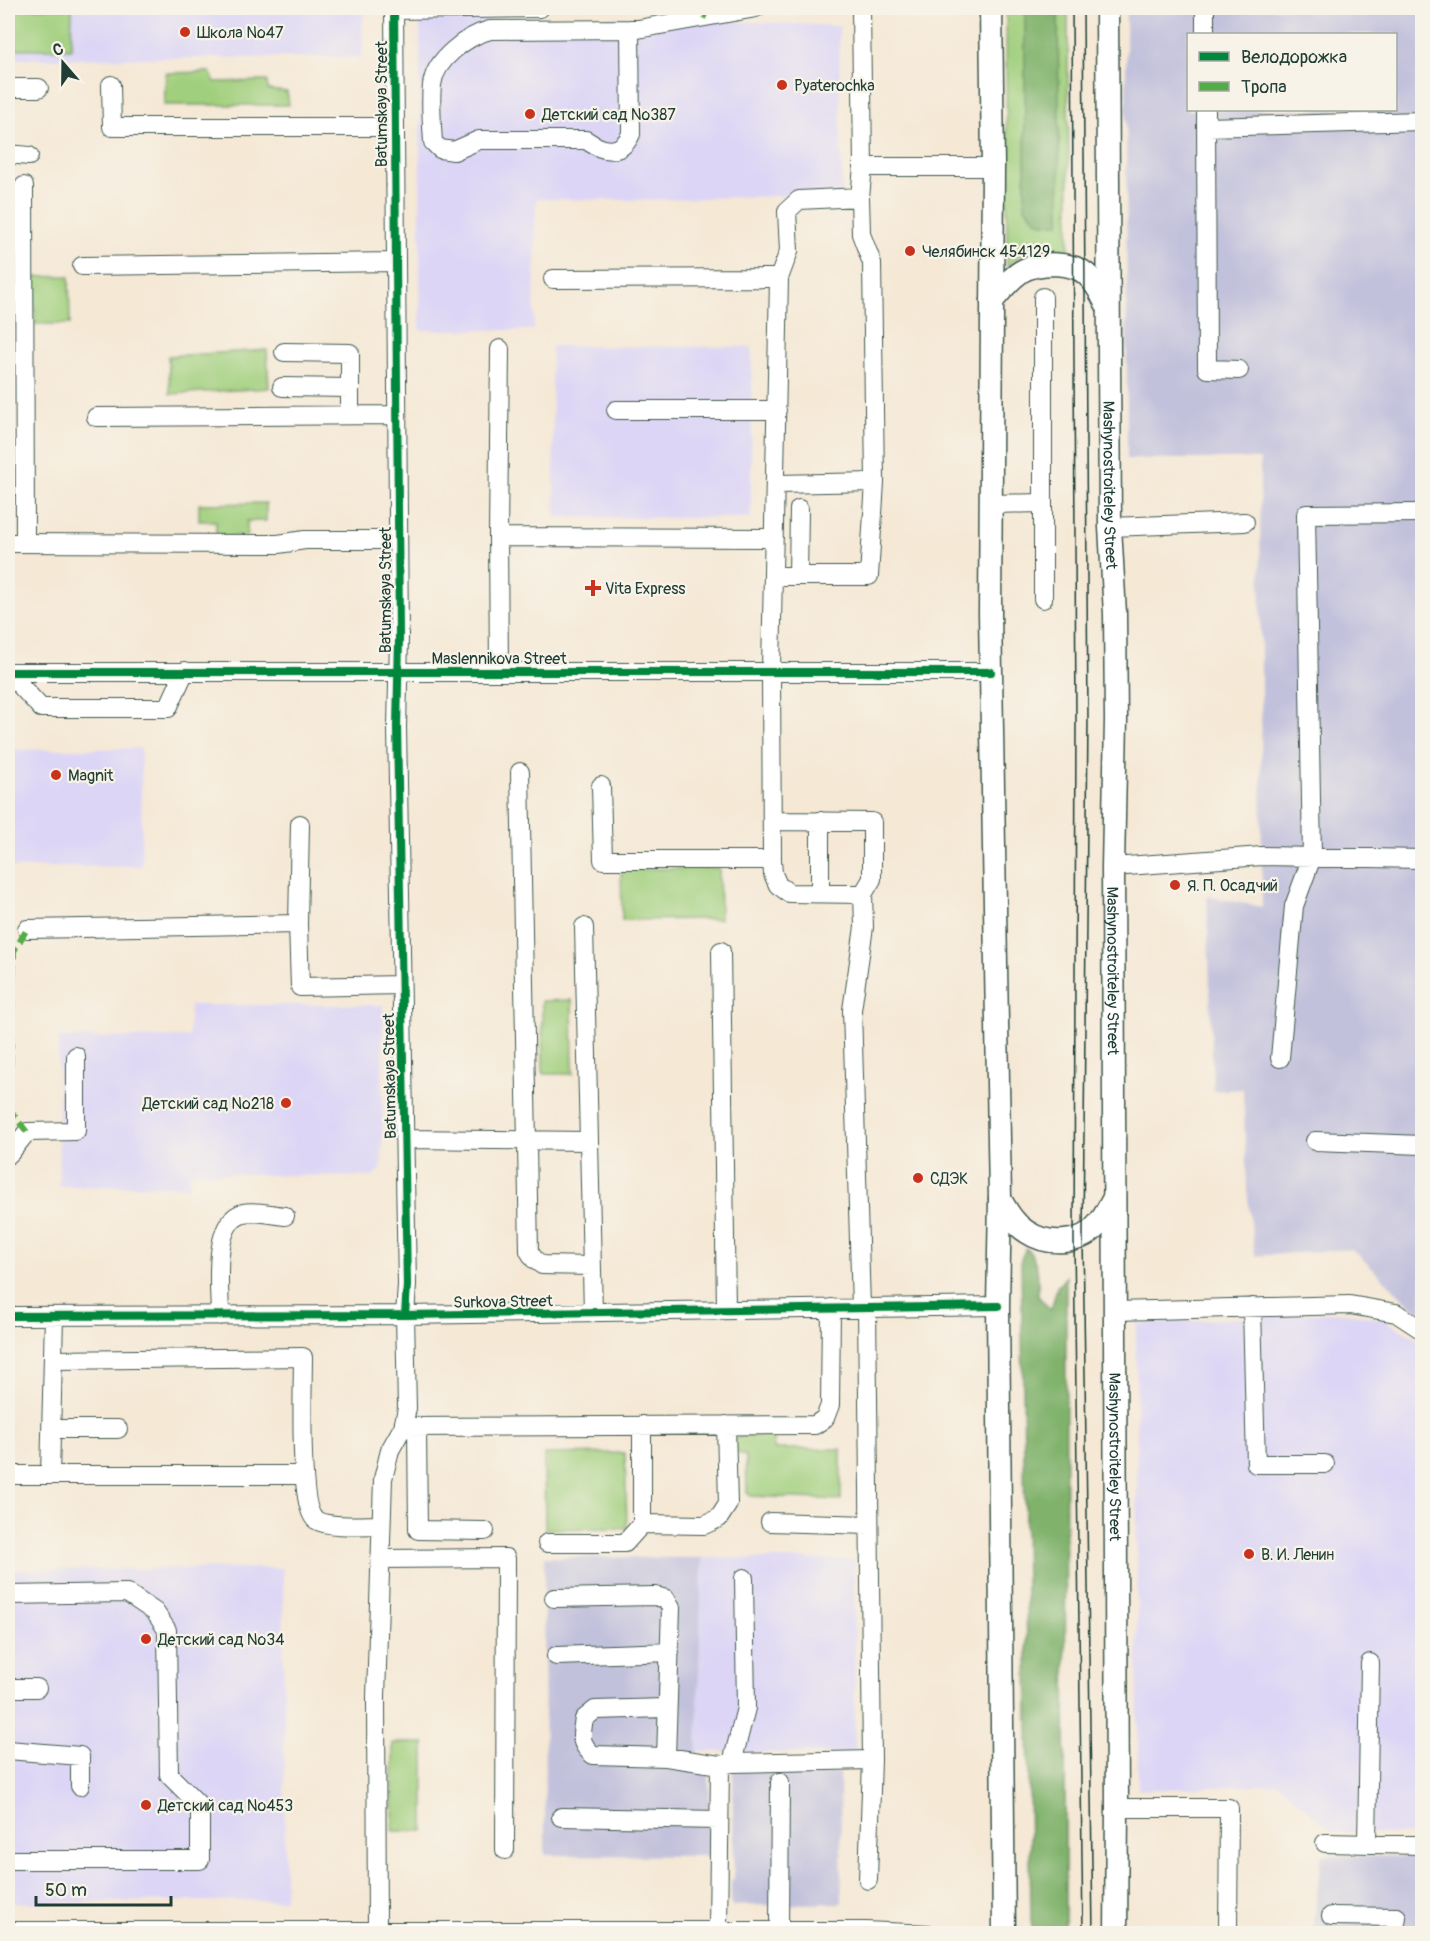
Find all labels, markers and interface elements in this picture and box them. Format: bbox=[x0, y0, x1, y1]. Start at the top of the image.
place label: Школа №47 bbox=[197, 23, 284, 43]
marker: Школа №47 bbox=[178, 25, 192, 39]
north arrow bbox=[33, 33, 93, 93]
legend bbox=[1187, 33, 1397, 111]
text: С bbox=[50, 39, 66, 61]
street label: Batumskaya Street bbox=[372, 40, 392, 167]
text: Велодорожка bbox=[1241, 46, 1347, 69]
place label: Pyaterochka bbox=[794, 76, 875, 96]
text: Тропа bbox=[1241, 76, 1287, 99]
marker: Pyaterochka bbox=[775, 78, 789, 92]
place label: Детский сад №387 bbox=[541, 105, 676, 125]
marker: Детский сад №387 bbox=[523, 107, 537, 121]
place label: Челябинск 454129 bbox=[922, 242, 1050, 262]
marker: Челябинск 454129 bbox=[903, 244, 917, 258]
street label: Mashynostroiteley Street bbox=[1098, 401, 1121, 570]
street label: Batumskaya Street bbox=[376, 526, 396, 653]
place label: Vita Express bbox=[605, 579, 685, 599]
marker: Vita Express bbox=[586, 581, 600, 595]
street label: Maslennikova Street bbox=[431, 649, 567, 669]
place label: Magnit bbox=[68, 766, 114, 786]
marker: Magnit bbox=[49, 768, 63, 782]
place label: Я. П. Осадчий bbox=[1187, 876, 1278, 896]
marker: Я. П. Осадчий bbox=[1168, 878, 1182, 892]
street label: Mashynostroiteley Street bbox=[1102, 886, 1123, 1056]
street label: Batumskaya Street bbox=[379, 1012, 401, 1139]
place label: Детский сад №218 bbox=[142, 1094, 274, 1114]
marker: Детский сад №218 bbox=[279, 1096, 293, 1110]
place label: СДЭК bbox=[930, 1169, 968, 1189]
marker: СДЭК bbox=[911, 1171, 925, 1185]
street label: Surkova Street bbox=[453, 1291, 554, 1313]
street label: Mashynostroiteley Street bbox=[1104, 1372, 1125, 1542]
place label: В. И. Ленин bbox=[1261, 1545, 1334, 1565]
marker: В. И. Ленин bbox=[1242, 1547, 1256, 1561]
place label: Детский сад №34 bbox=[157, 1630, 284, 1650]
marker: Детский сад №34 bbox=[139, 1632, 153, 1646]
place label: Детский сад №453 bbox=[157, 1796, 293, 1816]
marker: Детский сад №453 bbox=[139, 1798, 153, 1812]
scale bar bbox=[36, 1869, 171, 1907]
text: 50 m bbox=[45, 1879, 87, 1902]

